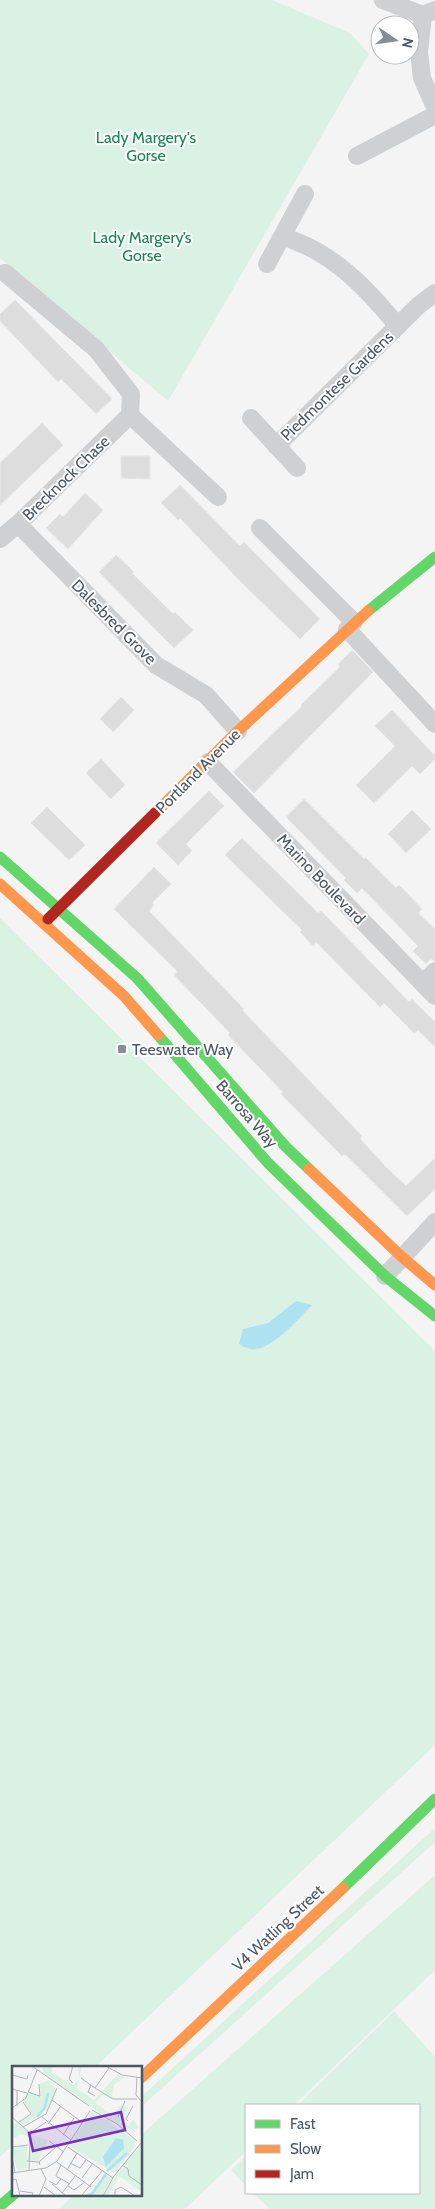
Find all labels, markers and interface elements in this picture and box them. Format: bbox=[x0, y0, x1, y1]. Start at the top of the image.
north arrow bbox=[370, 15, 420, 65]
text: N bbox=[398, 36, 418, 50]
park label: Lady Margery's Gorse bbox=[96, 128, 197, 165]
park label: Lady Margery’s Gorse bbox=[93, 228, 192, 265]
street label: Piedmontese Gardens bbox=[277, 327, 397, 445]
street label: Brecknock Chase bbox=[18, 432, 114, 524]
street label: Dalesbred Grove bbox=[68, 576, 160, 668]
street label: Portland Avenue bbox=[152, 725, 244, 817]
street label: Marino Boulevard bbox=[273, 830, 369, 928]
place label: Teeswater Way bbox=[132, 1040, 233, 1059]
marker: Teeswater Way bbox=[116, 1043, 128, 1055]
street label: Barrosa Way bbox=[212, 1076, 282, 1152]
street label: V4 Watling Street bbox=[228, 1880, 328, 1975]
inset map bbox=[12, 2066, 142, 2196]
legend bbox=[245, 2104, 420, 2194]
text: Fast bbox=[290, 2115, 315, 2133]
text: Slow bbox=[290, 2140, 321, 2158]
text: Jam bbox=[289, 2165, 314, 2183]

